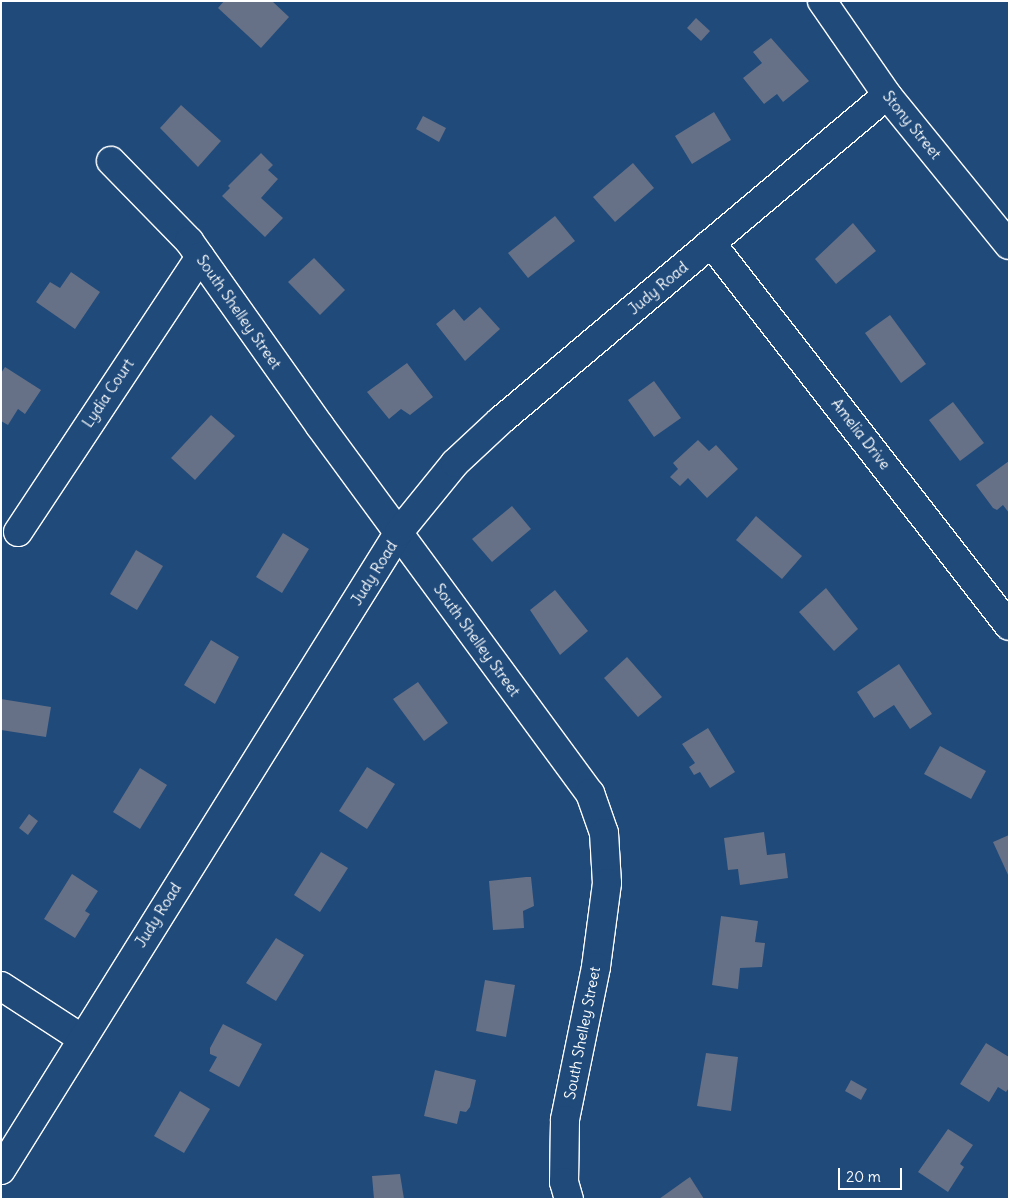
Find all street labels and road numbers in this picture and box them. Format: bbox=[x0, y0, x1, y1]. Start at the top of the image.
street label: Stony Street bbox=[879, 87, 945, 163]
street label: South Shelley Street bbox=[193, 252, 285, 372]
street label: Judy Road bbox=[624, 258, 692, 318]
street label: Lydia Court bbox=[78, 355, 138, 431]
street label: Amelia Drive bbox=[828, 395, 894, 473]
street label: Judy Road bbox=[347, 538, 401, 608]
street label: South Shelley Street bbox=[430, 580, 524, 700]
street label: Judy Road bbox=[131, 880, 185, 950]
street label: South Shelley Street bbox=[560, 965, 604, 1101]

